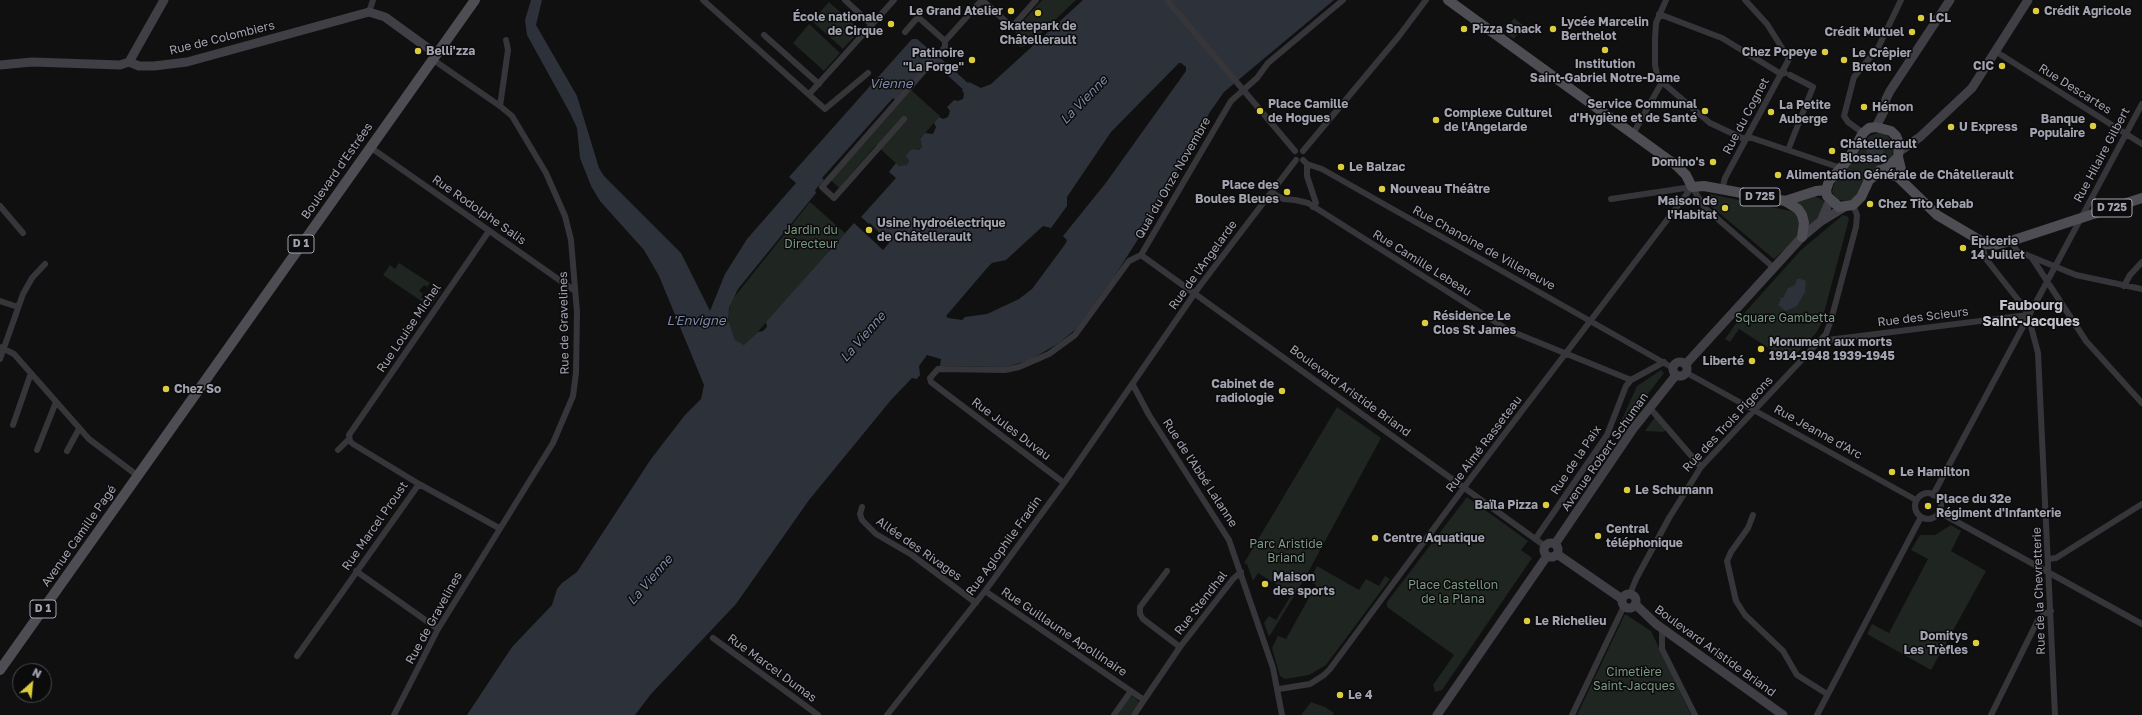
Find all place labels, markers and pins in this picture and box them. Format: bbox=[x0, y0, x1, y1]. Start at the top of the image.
place label: Le Grand Atelier bbox=[909, 4, 1003, 18]
place label: Crédit Agricole bbox=[2044, 4, 2131, 18]
marker: Le Grand Atelier bbox=[1006, 6, 1016, 16]
marker: Crédit Agricole bbox=[2031, 6, 2041, 16]
marker: Skatepark de Châtellerault bbox=[1033, 8, 1043, 18]
place label: École nationale de Cirque bbox=[793, 10, 883, 38]
place label: LCL bbox=[1929, 11, 1951, 25]
marker: LCL bbox=[1916, 13, 1926, 23]
place label: Lycée Marcelin Berthelot bbox=[1561, 15, 1649, 43]
marker: École nationale de Cirque bbox=[886, 19, 896, 29]
place label: Skatepark de Châtellerault bbox=[999, 19, 1077, 47]
place label: Pizza Snack bbox=[1472, 22, 1542, 36]
marker: Pizza Snack bbox=[1459, 24, 1469, 34]
marker: Lycée Marcelin Berthelot bbox=[1548, 24, 1558, 34]
place label: Crédit Mutuel bbox=[1825, 25, 1904, 39]
marker: Crédit Mutuel bbox=[1907, 27, 1917, 37]
place label: Belli'zza bbox=[426, 44, 475, 58]
marker: Institution Saint-Gabriel Notre-Dame bbox=[1600, 45, 1610, 55]
place label: Chez Popeye bbox=[1742, 45, 1817, 59]
marker: Belli'zza bbox=[413, 46, 423, 56]
place label: Patinoire "La Forge" bbox=[903, 46, 964, 74]
place label: Le Crêpier Breton bbox=[1852, 46, 1911, 74]
marker: Chez Popeye bbox=[1820, 47, 1830, 57]
marker: Patinoire "La Forge" bbox=[967, 55, 977, 65]
marker: Le Crêpier Breton bbox=[1839, 55, 1849, 65]
place label: Institution Saint-Gabriel Notre-Dame bbox=[1530, 57, 1680, 85]
place label: CIC bbox=[1973, 59, 1994, 73]
marker: CIC bbox=[1997, 61, 2007, 71]
place label: Place Camille de Hogues bbox=[1268, 97, 1348, 125]
place label: Service Communal d'Hygiène et de Santé bbox=[1569, 97, 1697, 125]
place label: La Petite Auberge bbox=[1779, 98, 1831, 126]
place label: Hémon bbox=[1872, 100, 1913, 114]
marker: Hémon bbox=[1859, 102, 1869, 112]
marker: Place Camille de Hogues bbox=[1255, 106, 1265, 116]
place label: Complexe Culturel de l'Angelarde bbox=[1444, 106, 1552, 134]
marker: Service Communal d'Hygiène et de Santé bbox=[1700, 106, 1710, 116]
marker: La Petite Auberge bbox=[1766, 107, 1776, 117]
place label: Banque Populaire bbox=[2030, 112, 2085, 140]
marker: Complexe Culturel de l'Angelarde bbox=[1431, 115, 1441, 125]
place label: U Express bbox=[1959, 120, 2018, 134]
marker: Banque Populaire bbox=[2088, 121, 2098, 131]
marker: U Express bbox=[1946, 122, 1956, 132]
place label: Châtellerault Blossac bbox=[1840, 137, 1917, 165]
marker: Châtellerault Blossac bbox=[1827, 146, 1837, 156]
place label: Domino's bbox=[1651, 155, 1705, 169]
marker: Domino's bbox=[1708, 157, 1718, 167]
place label: Le Balzac bbox=[1349, 160, 1405, 174]
marker: Le Balzac bbox=[1336, 162, 1346, 172]
place label: Alimentation Générale de Châtellerault bbox=[1786, 168, 2014, 182]
marker: Alimentation Générale de Châtellerault bbox=[1773, 170, 1783, 180]
place label: Place des Boules Bleues bbox=[1195, 178, 1279, 206]
place label: Nouveau Théâtre bbox=[1390, 182, 1490, 196]
marker: Nouveau Théâtre bbox=[1377, 184, 1387, 194]
marker: Place des Boules Bleues bbox=[1282, 187, 1292, 197]
place label: Maison de l'Habitat bbox=[1657, 194, 1717, 222]
place label: Chez Tito Kebab bbox=[1878, 197, 1973, 211]
marker: Chez Tito Kebab bbox=[1865, 199, 1875, 209]
marker: Maison de l'Habitat bbox=[1720, 203, 1730, 213]
place label: Usine hydroélectrique de Châtellerault bbox=[877, 216, 1006, 244]
marker: Usine hydroélectrique de Châtellerault bbox=[864, 225, 874, 235]
place label: Epicerie 14 Juillet bbox=[1971, 234, 2025, 262]
marker: Epicerie 14 Juillet bbox=[1958, 243, 1968, 253]
place label: Résidence Le Clos St James bbox=[1433, 309, 1516, 337]
marker: Résidence Le Clos St James bbox=[1420, 318, 1430, 328]
place label: Monument aux morts 1914-1948 1939-1945 bbox=[1769, 335, 1895, 363]
marker: Monument aux morts 1914-1948 1939-1945 bbox=[1756, 344, 1766, 354]
place label: Liberté bbox=[1703, 354, 1744, 368]
marker: Liberté bbox=[1747, 356, 1757, 366]
place label: Cabinet de radiologie bbox=[1211, 377, 1274, 405]
place label: Chez So bbox=[174, 382, 221, 396]
marker: Chez So bbox=[161, 384, 171, 394]
marker: Cabinet de radiologie bbox=[1277, 386, 1287, 396]
place label: Le Hamilton bbox=[1900, 465, 1970, 479]
marker: Le Hamilton bbox=[1887, 467, 1897, 477]
place label: Le Schumann bbox=[1635, 483, 1713, 497]
marker: Le Schumann bbox=[1622, 485, 1632, 495]
place label: Place du 32e Régiment d'Infanterie bbox=[1936, 492, 2061, 520]
place label: Baïla Pizza bbox=[1474, 498, 1538, 512]
marker: Baïla Pizza bbox=[1541, 500, 1551, 510]
marker: Place du 32e Régiment d'Infanterie bbox=[1923, 501, 1933, 511]
place label: Central téléphonique bbox=[1606, 522, 1683, 550]
place label: Centre Aquatique bbox=[1383, 531, 1485, 545]
marker: Central téléphonique bbox=[1593, 531, 1603, 541]
marker: Centre Aquatique bbox=[1370, 533, 1380, 543]
place label: Maison des sports bbox=[1273, 570, 1335, 598]
marker: Maison des sports bbox=[1260, 579, 1270, 589]
place label: Le Richelieu bbox=[1535, 614, 1606, 628]
marker: Le Richelieu bbox=[1522, 616, 1532, 626]
place label: Domitys Les Trèfles bbox=[1903, 629, 1968, 657]
marker: Domitys Les Trèfles bbox=[1971, 638, 1981, 648]
place label: Le 4 bbox=[1348, 688, 1372, 702]
marker: Le 4 bbox=[1335, 690, 1345, 700]

